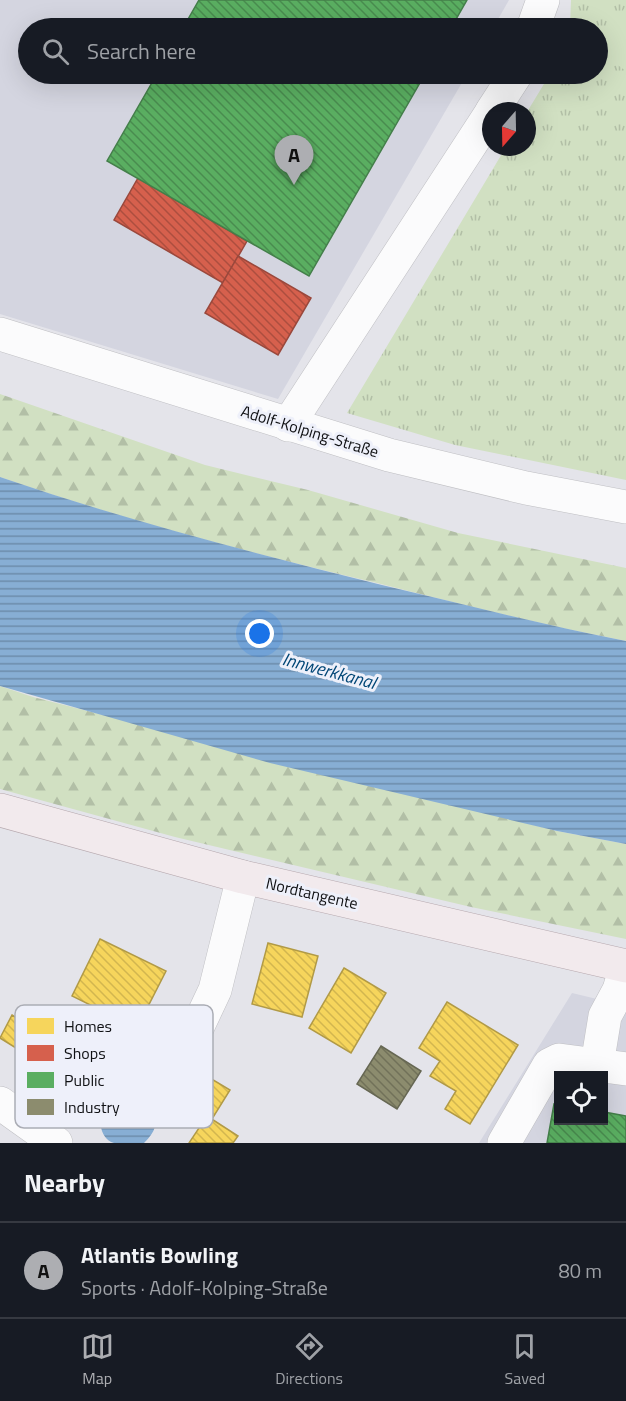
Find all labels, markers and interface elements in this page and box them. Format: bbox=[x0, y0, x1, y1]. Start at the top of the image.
search box bbox=[18, 18, 608, 84]
text: Search here bbox=[87, 34, 196, 68]
icon: search bbox=[39, 35, 72, 68]
north arrow bbox=[482, 102, 536, 156]
pin: A bbox=[274, 136, 314, 185]
street label: Adolf-Kolping-Straße bbox=[238, 399, 382, 463]
your location bbox=[245, 619, 274, 648]
water label: Innwerkkanal bbox=[279, 645, 381, 696]
street label: Nordtangente bbox=[264, 871, 360, 915]
legend bbox=[15, 1005, 213, 1128]
text: Homes bbox=[64, 1014, 112, 1038]
text: Shops bbox=[64, 1041, 106, 1065]
text: Public bbox=[64, 1068, 105, 1092]
map controls bbox=[554, 1071, 608, 1125]
button: locate bbox=[554, 1071, 608, 1125]
text: Industry bbox=[64, 1095, 120, 1119]
text: Nearby bbox=[24, 1163, 105, 1202]
text: Atlantis Bowling bbox=[81, 1238, 238, 1272]
text: A bbox=[37, 1255, 50, 1286]
text: 80 m bbox=[558, 1255, 602, 1286]
text: Sports · Adolf-Kolping-Straße bbox=[81, 1272, 328, 1303]
tab: Map bbox=[81, 1330, 114, 1390]
tab: Directions bbox=[275, 1330, 343, 1390]
tab: Saved bbox=[505, 1330, 545, 1390]

